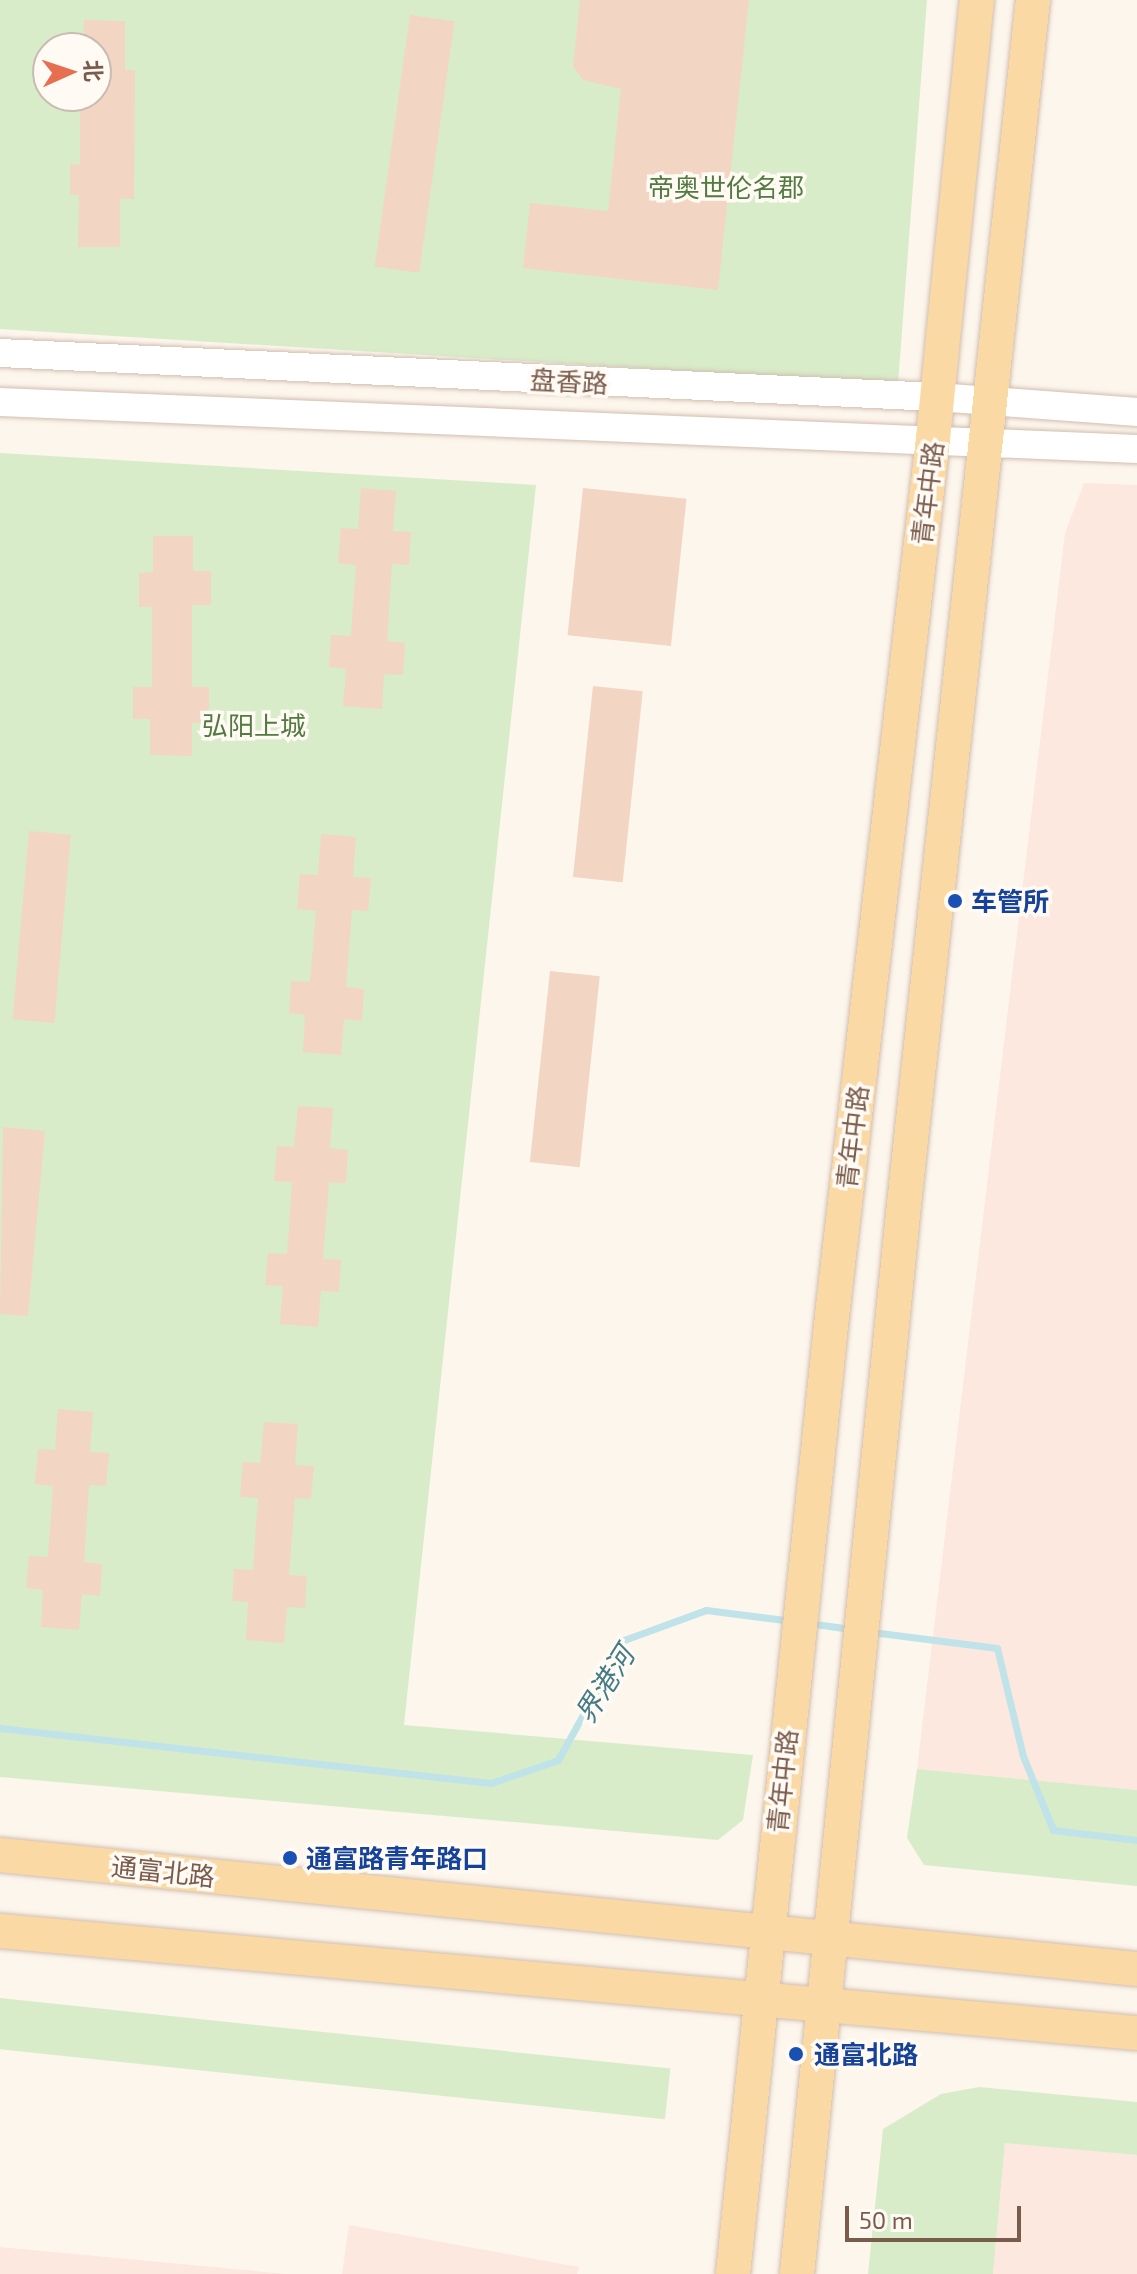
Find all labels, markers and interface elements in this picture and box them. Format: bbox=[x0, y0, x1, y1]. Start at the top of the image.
north arrow bbox=[32, 32, 112, 112]
text: 北 bbox=[80, 59, 108, 83]
park label: 帝奥世伦名郡 bbox=[648, 171, 804, 203]
street label: 盘香路 bbox=[529, 363, 609, 399]
street label: 青年中路 bbox=[905, 439, 949, 547]
park label: 弘阳上城 bbox=[202, 709, 306, 741]
place label: 车管所 bbox=[971, 885, 1049, 917]
marker: 车管所 bbox=[946, 892, 964, 910]
street label: 青年中路 bbox=[830, 1083, 874, 1191]
water label: 界港河 bbox=[567, 1639, 641, 1729]
street label: 青年中路 bbox=[761, 1728, 803, 1834]
place label: 通富路青年路口 bbox=[306, 1842, 488, 1874]
marker: 通富路青年路口 bbox=[281, 1849, 299, 1867]
street label: 通富北路 bbox=[110, 1850, 216, 1892]
place label: 通富北路 bbox=[814, 2038, 918, 2070]
marker: 通富北路 bbox=[785, 2043, 807, 2065]
scale bar bbox=[849, 2190, 1025, 2240]
text: 50 m bbox=[859, 2205, 913, 2234]

